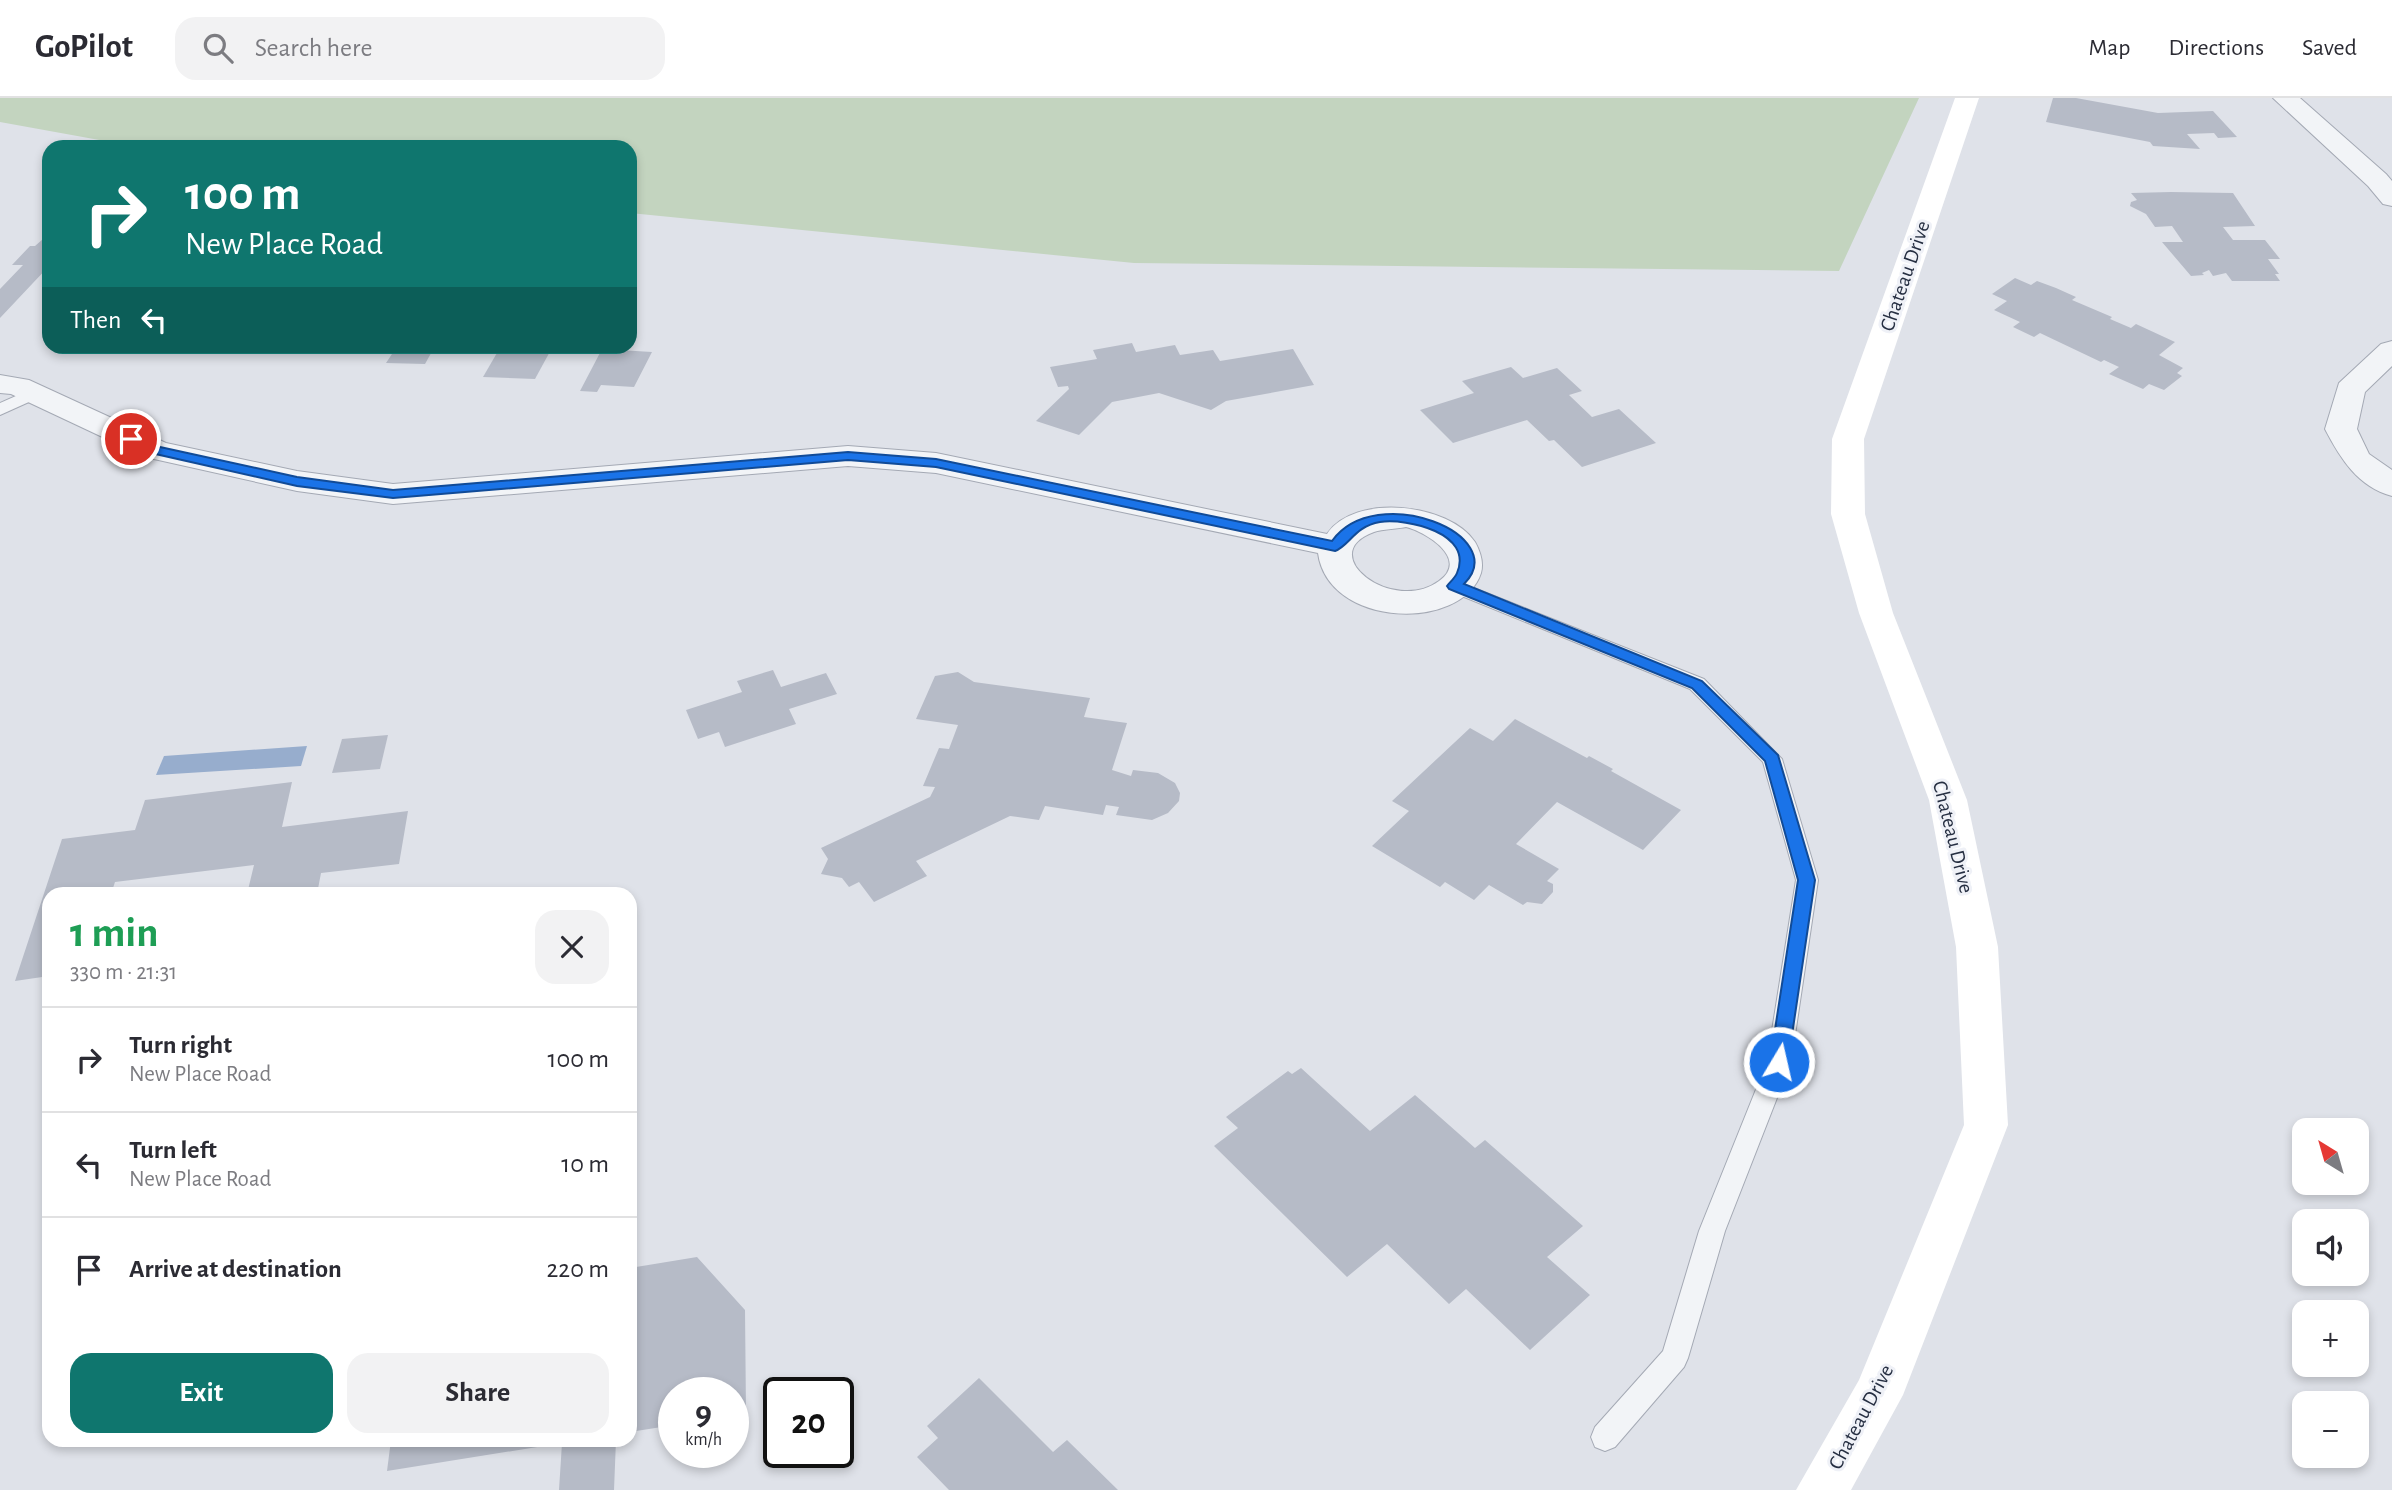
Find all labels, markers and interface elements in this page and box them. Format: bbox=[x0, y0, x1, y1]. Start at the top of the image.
search box bbox=[175, 17, 665, 80]
icon: search bbox=[199, 29, 237, 67]
text: GoPilot bbox=[35, 31, 133, 64]
text: Search here bbox=[255, 35, 372, 61]
text: Map bbox=[2088, 36, 2130, 60]
text: Directions bbox=[2168, 36, 2264, 60]
text: Saved bbox=[2302, 36, 2357, 60]
icon: right bbox=[70, 168, 161, 259]
text: 100 m bbox=[185, 170, 301, 219]
street label: Chateau Drive bbox=[1876, 218, 1934, 334]
text: New Place Road bbox=[185, 228, 383, 260]
icon: left bbox=[135, 301, 173, 339]
text: Then bbox=[70, 307, 121, 333]
pin bbox=[101, 409, 161, 469]
icon: arrive bbox=[112, 420, 150, 458]
street label: Chateau Drive bbox=[1929, 779, 1977, 895]
button: close bbox=[535, 910, 609, 984]
text: 1 min bbox=[70, 912, 159, 954]
text: 330 m · 21:31 bbox=[70, 961, 177, 984]
position arrow bbox=[1742, 1025, 1816, 1099]
text: Turn right bbox=[129, 1032, 232, 1058]
icon: right bbox=[70, 1041, 108, 1079]
text: 100 m bbox=[548, 1046, 609, 1072]
text: New Place Road bbox=[129, 1063, 271, 1086]
north arrow bbox=[2292, 1118, 2370, 1195]
map controls bbox=[2292, 1118, 2369, 1468]
text: Turn left bbox=[129, 1137, 217, 1163]
icon: left bbox=[70, 1146, 108, 1184]
text: 10 m bbox=[561, 1151, 609, 1177]
text: New Place Road bbox=[129, 1168, 271, 1191]
button: sound bbox=[2292, 1209, 2369, 1286]
icon: arrive bbox=[70, 1251, 108, 1289]
text: Arrive at destination bbox=[129, 1256, 342, 1282]
text: 220 m bbox=[547, 1256, 609, 1282]
button: + bbox=[2292, 1300, 2369, 1377]
button: Exit bbox=[70, 1353, 333, 1433]
button: Share bbox=[347, 1353, 609, 1433]
street label: Chateau Drive bbox=[1825, 1361, 1897, 1473]
speed limit sign: 20 bbox=[763, 1377, 854, 1468]
button: − bbox=[2292, 1391, 2369, 1468]
text: 9 bbox=[695, 1396, 712, 1431]
text: km/h bbox=[685, 1431, 722, 1449]

